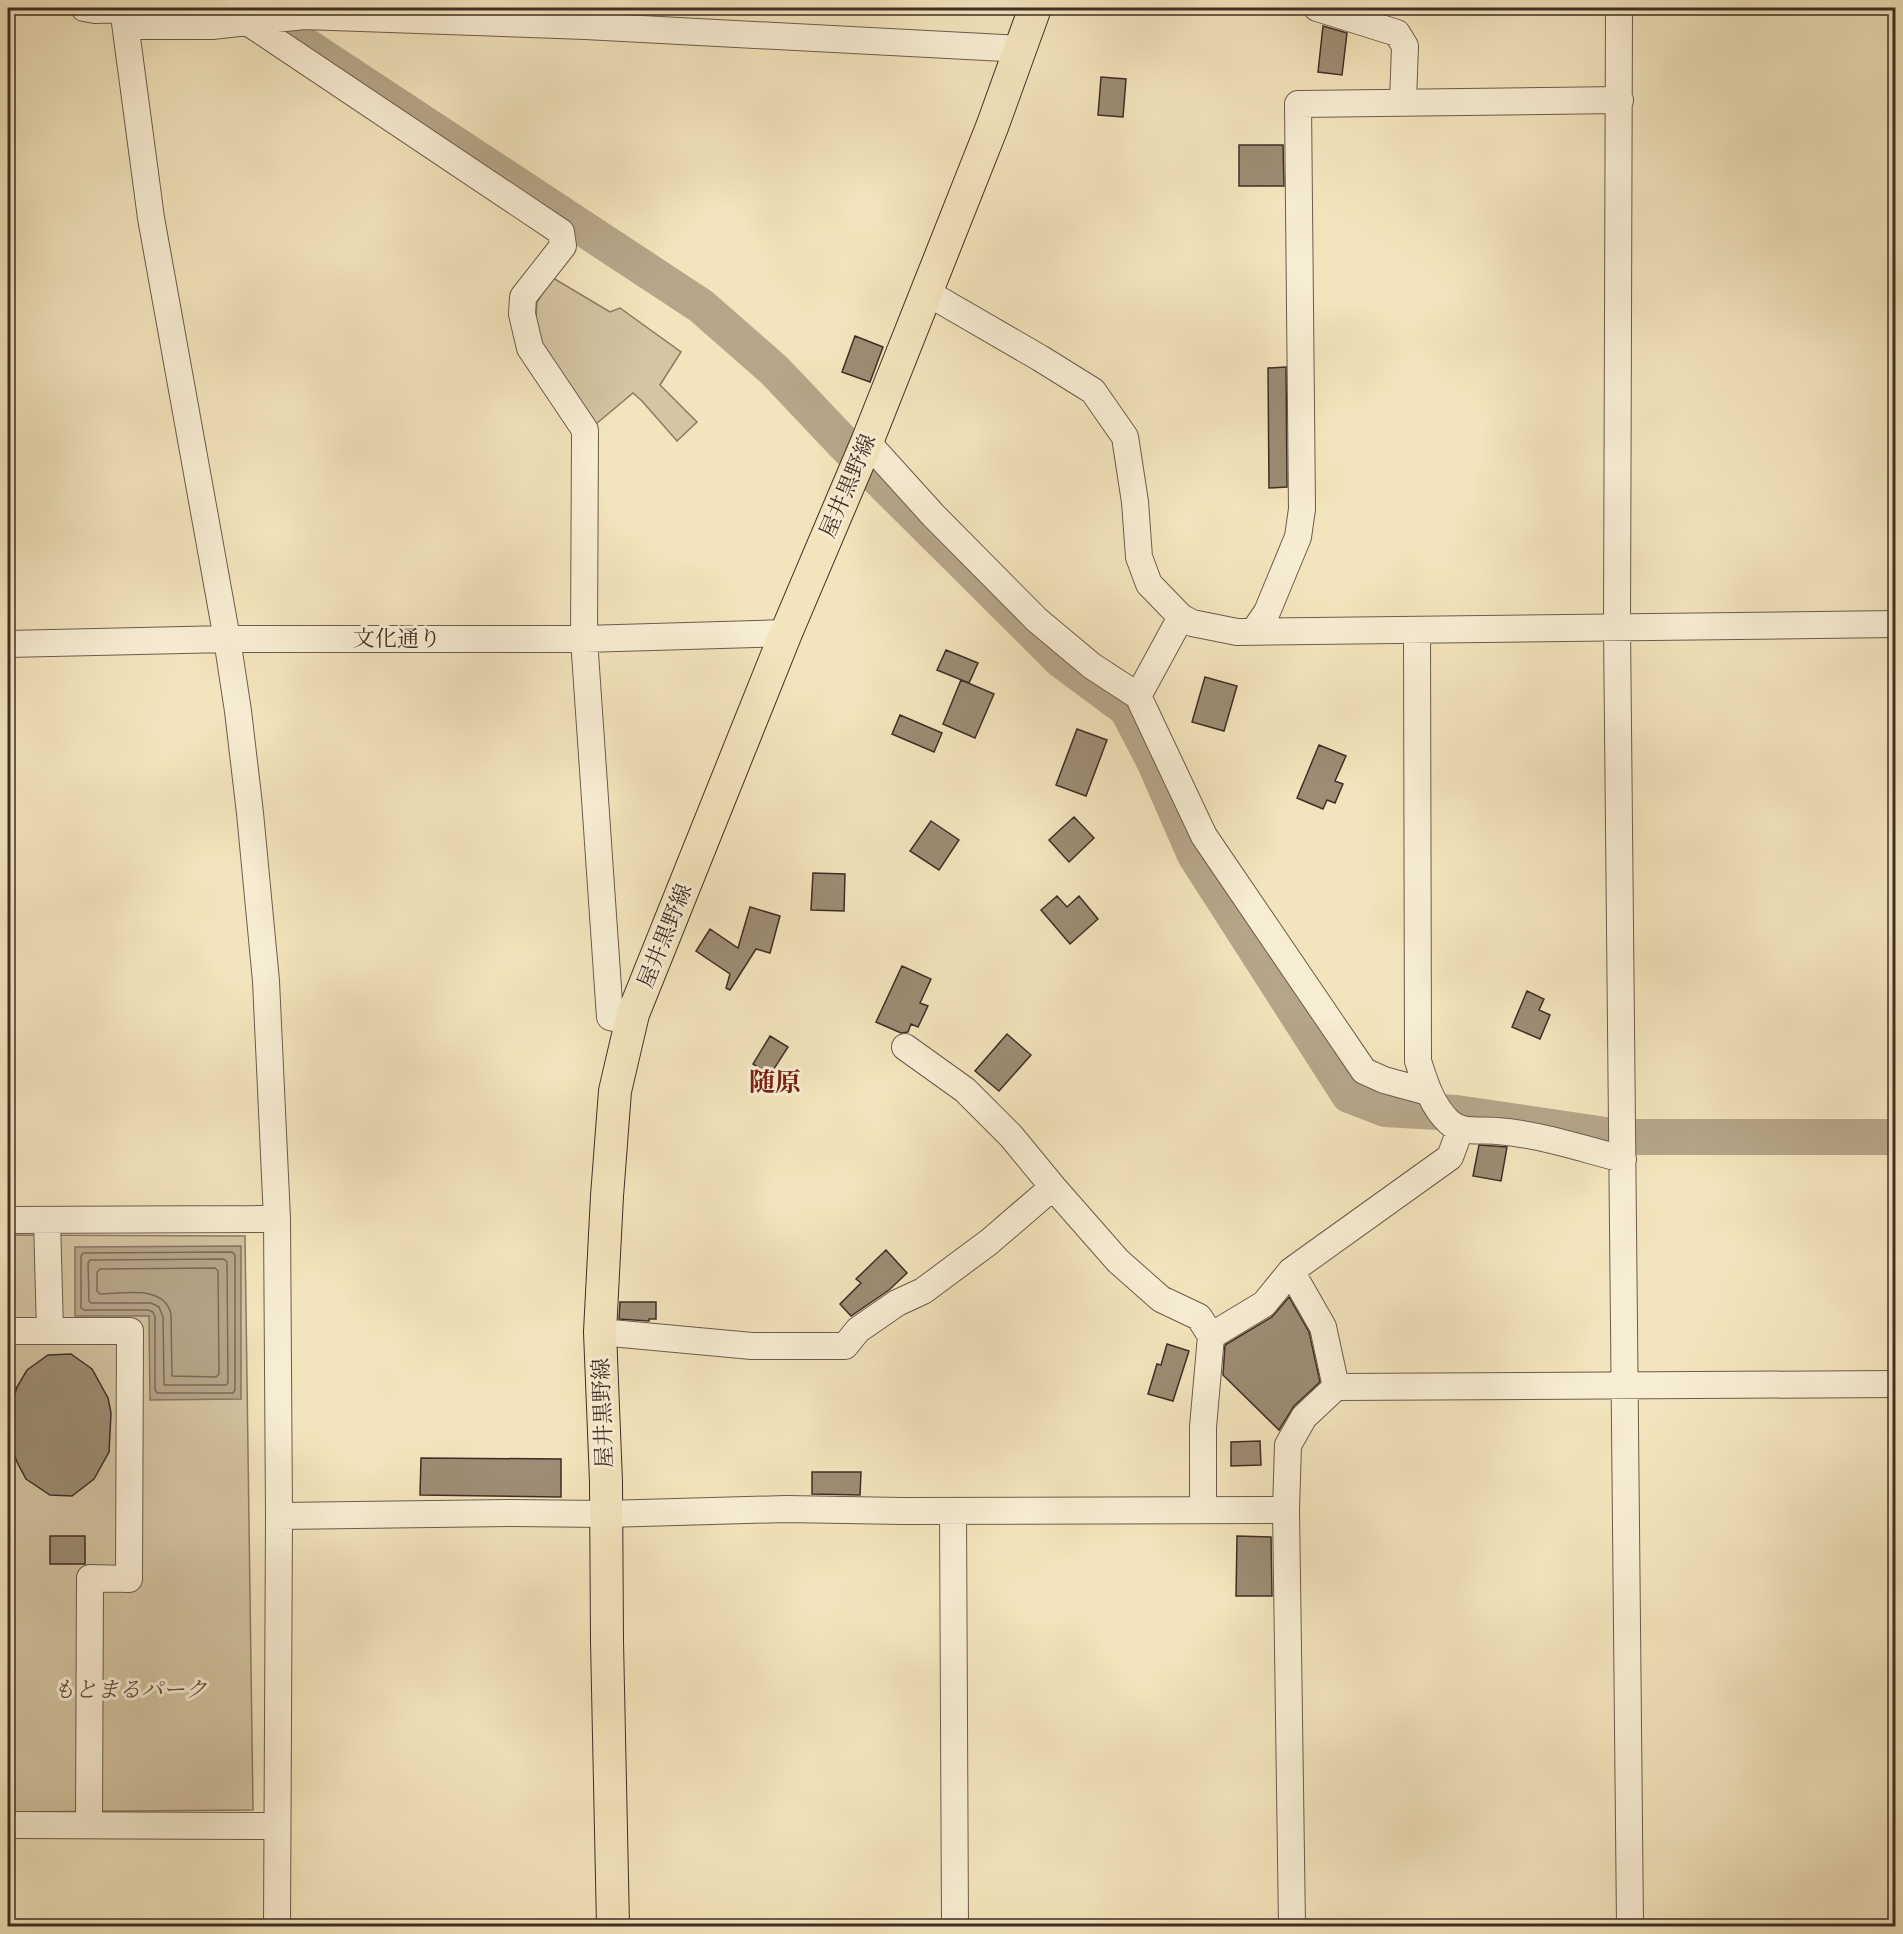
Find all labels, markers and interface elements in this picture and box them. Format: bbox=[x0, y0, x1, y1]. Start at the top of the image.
street label: 屋井黒野線 bbox=[813, 430, 883, 542]
street label: 文化通り bbox=[353, 624, 441, 654]
street label: 屋井黒野線 bbox=[630, 879, 700, 993]
district label: 随原 bbox=[749, 1065, 801, 1100]
street label: 屋井黒野線 bbox=[586, 1358, 620, 1468]
park label: もとまるパーク bbox=[53, 1675, 207, 1705]

